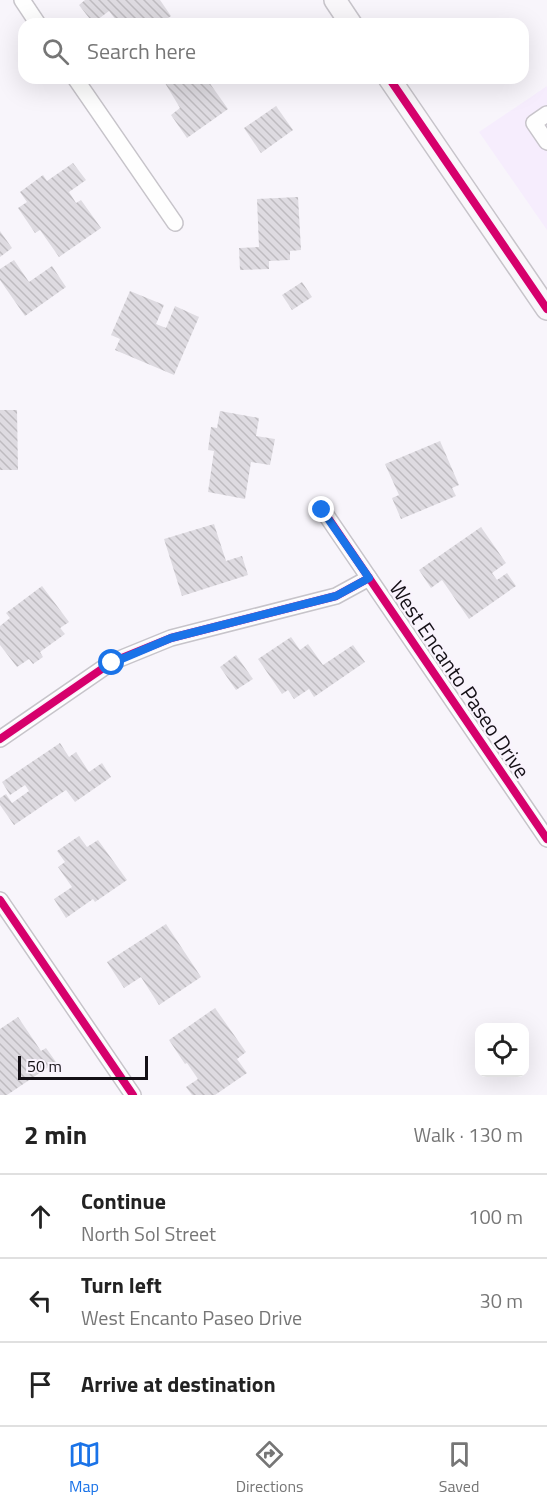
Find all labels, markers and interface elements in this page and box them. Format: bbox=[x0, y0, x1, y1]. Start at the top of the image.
search box bbox=[18, 18, 529, 84]
text: Search here bbox=[87, 34, 196, 68]
icon: search bbox=[39, 35, 72, 68]
route end bbox=[308, 496, 334, 522]
street label: West Encanto Paseo Drive bbox=[382, 574, 538, 784]
route start bbox=[98, 649, 124, 675]
map controls bbox=[475, 1023, 529, 1077]
button: locate bbox=[475, 1023, 529, 1077]
scale bar bbox=[18, 1053, 148, 1080]
text: 50 m bbox=[27, 1054, 62, 1078]
text: 2 min bbox=[24, 1115, 87, 1154]
text: Walk · 130 m bbox=[414, 1119, 523, 1150]
text: Continue bbox=[81, 1184, 166, 1218]
icon: ahead bbox=[24, 1200, 57, 1233]
text: 100 m bbox=[468, 1201, 523, 1232]
text: North Sol Street bbox=[81, 1218, 216, 1249]
text: Turn left bbox=[81, 1268, 162, 1302]
icon: left bbox=[24, 1284, 57, 1317]
text: 30 m bbox=[479, 1285, 523, 1316]
text: West Encanto Paseo Drive bbox=[81, 1302, 302, 1333]
text: Arrive at destination bbox=[81, 1367, 276, 1401]
icon: arrive bbox=[24, 1368, 57, 1401]
tab: Map bbox=[68, 1438, 101, 1498]
tab: Directions bbox=[236, 1438, 304, 1498]
tab: Saved bbox=[439, 1438, 479, 1498]

